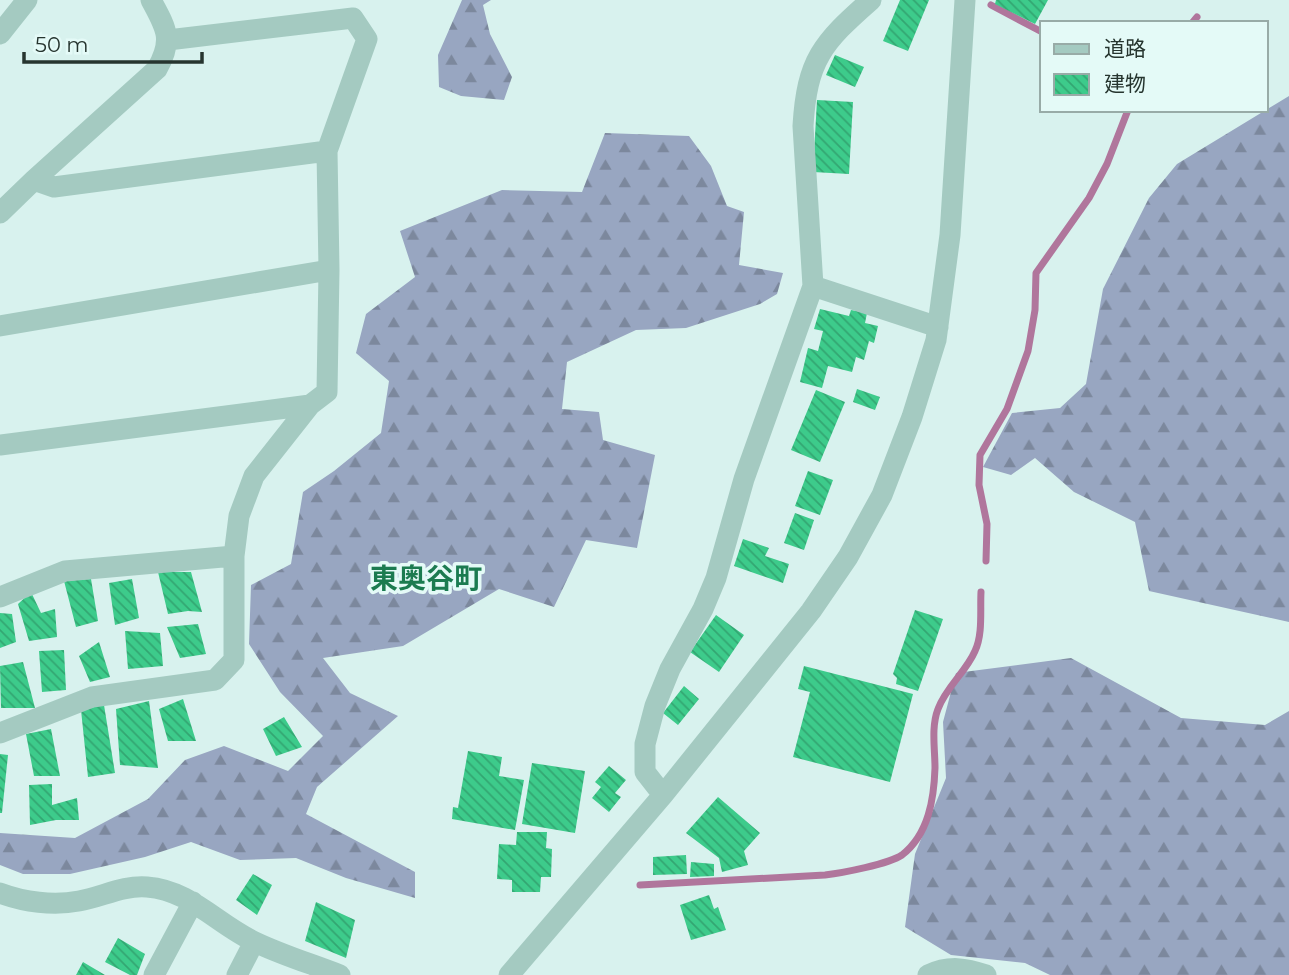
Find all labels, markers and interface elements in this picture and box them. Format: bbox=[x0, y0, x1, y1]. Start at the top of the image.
scale bar bbox=[24, 21, 203, 65]
legend bbox=[1040, 21, 1268, 112]
text: 50 m bbox=[35, 32, 89, 57]
text: 道路 bbox=[1104, 36, 1146, 61]
text: 建物 bbox=[1104, 71, 1146, 96]
district label: 東奥谷町 bbox=[370, 561, 482, 595]

